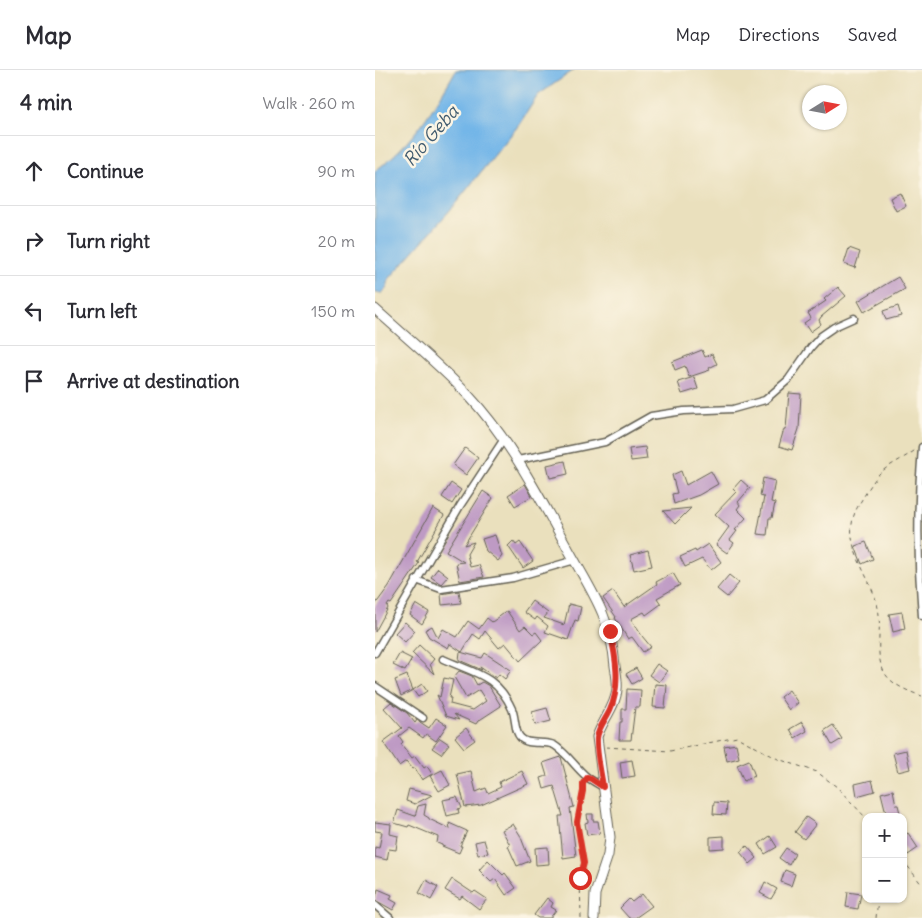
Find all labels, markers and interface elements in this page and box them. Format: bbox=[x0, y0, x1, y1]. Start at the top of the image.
text: Map bbox=[25, 20, 72, 50]
text: Map bbox=[675, 23, 710, 46]
text: Directions bbox=[738, 23, 820, 46]
text: Saved bbox=[848, 23, 897, 46]
north arrow bbox=[802, 85, 847, 130]
text: 4 min bbox=[20, 89, 72, 116]
text: Walk · 260 m bbox=[263, 93, 355, 113]
water label: Río Geba bbox=[398, 99, 464, 171]
icon: ahead bbox=[20, 157, 48, 185]
text: Continue bbox=[67, 159, 144, 183]
text: 90 m bbox=[317, 161, 355, 181]
icon: right bbox=[20, 227, 48, 255]
text: Turn right bbox=[67, 229, 150, 253]
text: 20 m bbox=[318, 231, 355, 251]
icon: left bbox=[20, 297, 48, 325]
text: Turn left bbox=[67, 299, 137, 323]
text: 150 m bbox=[311, 301, 355, 321]
icon: arrive bbox=[20, 367, 48, 395]
text: Arrive at destination bbox=[67, 369, 240, 393]
route end bbox=[599, 620, 622, 643]
map controls bbox=[862, 813, 907, 903]
button: + bbox=[862, 813, 907, 858]
button: − bbox=[862, 858, 907, 903]
route start bbox=[569, 867, 592, 890]

